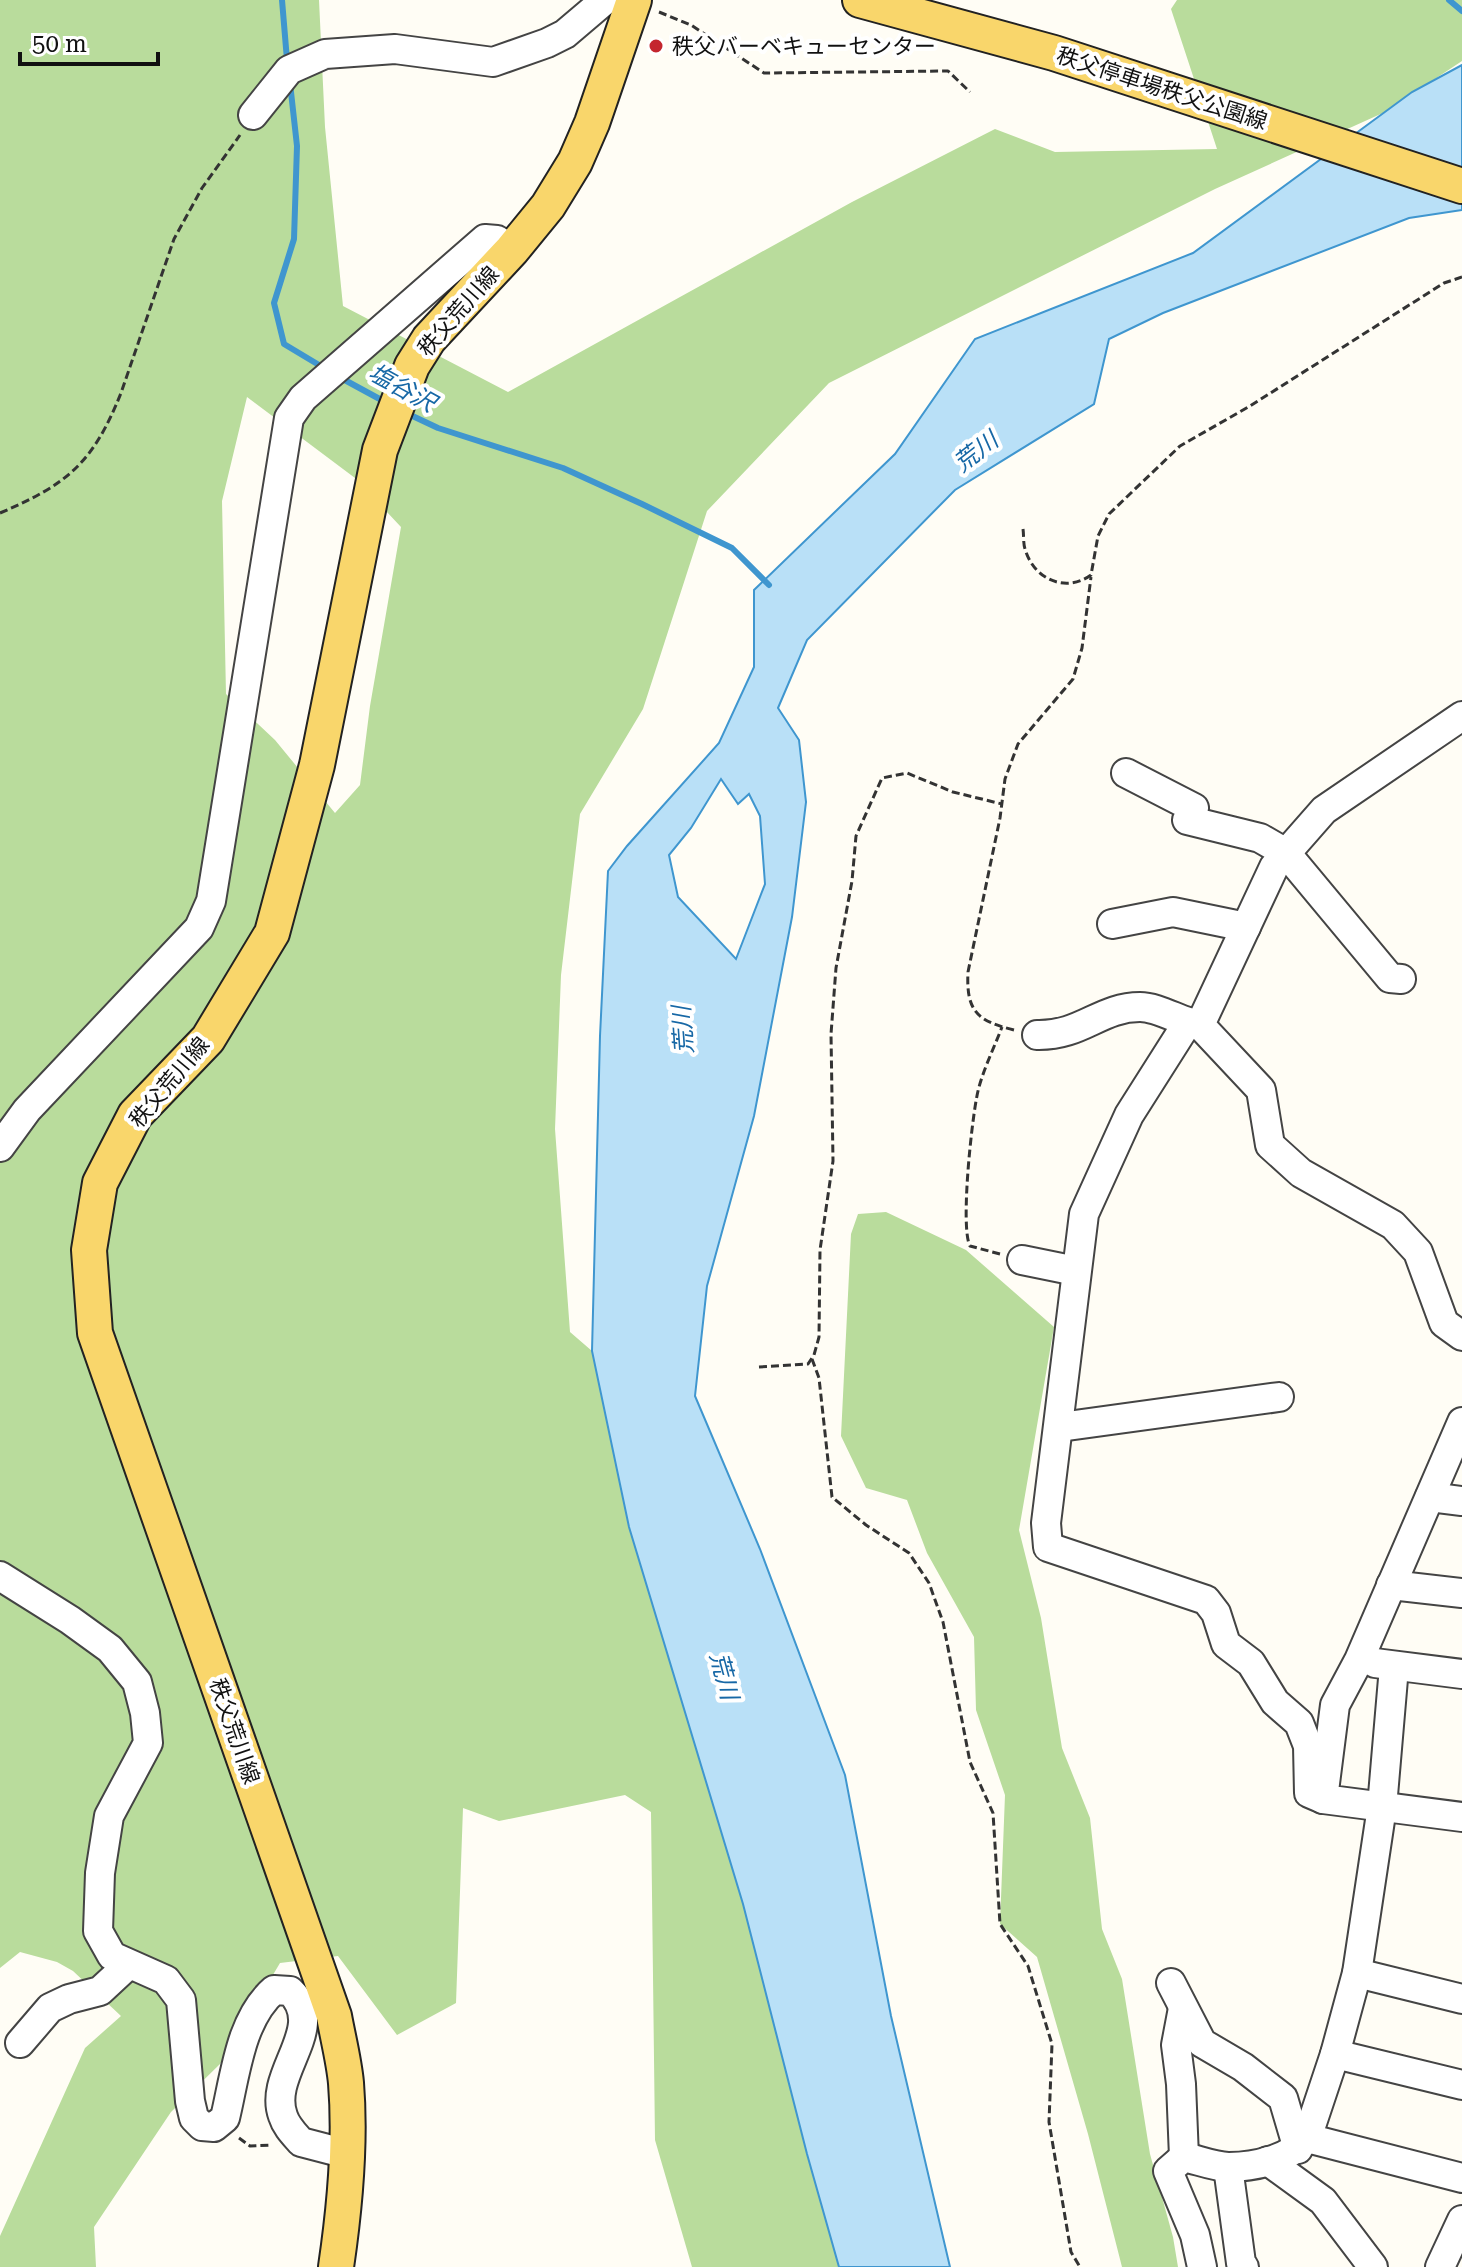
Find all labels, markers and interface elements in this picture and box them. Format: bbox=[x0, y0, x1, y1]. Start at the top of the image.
scale bar bbox=[20, 16, 158, 66]
text: 50 m bbox=[32, 30, 87, 58]
place label: 秩父バーベキューセンター bbox=[672, 34, 936, 59]
marker: 秩父バーベキューセンター bbox=[647, 37, 665, 55]
street label: 秩父停車場秩父公園線 bbox=[1053, 43, 1270, 134]
street label: 秩父荒川線 bbox=[413, 262, 504, 361]
water label: 塩谷沢 bbox=[364, 358, 443, 419]
water label: 荒川 bbox=[948, 424, 1006, 478]
water label: 荒川 bbox=[667, 1002, 699, 1055]
street label: 秩父荒川線 bbox=[124, 1032, 214, 1132]
water label: 荒川 bbox=[704, 1649, 745, 1706]
street label: 秩父荒川線 bbox=[205, 1675, 264, 1787]

